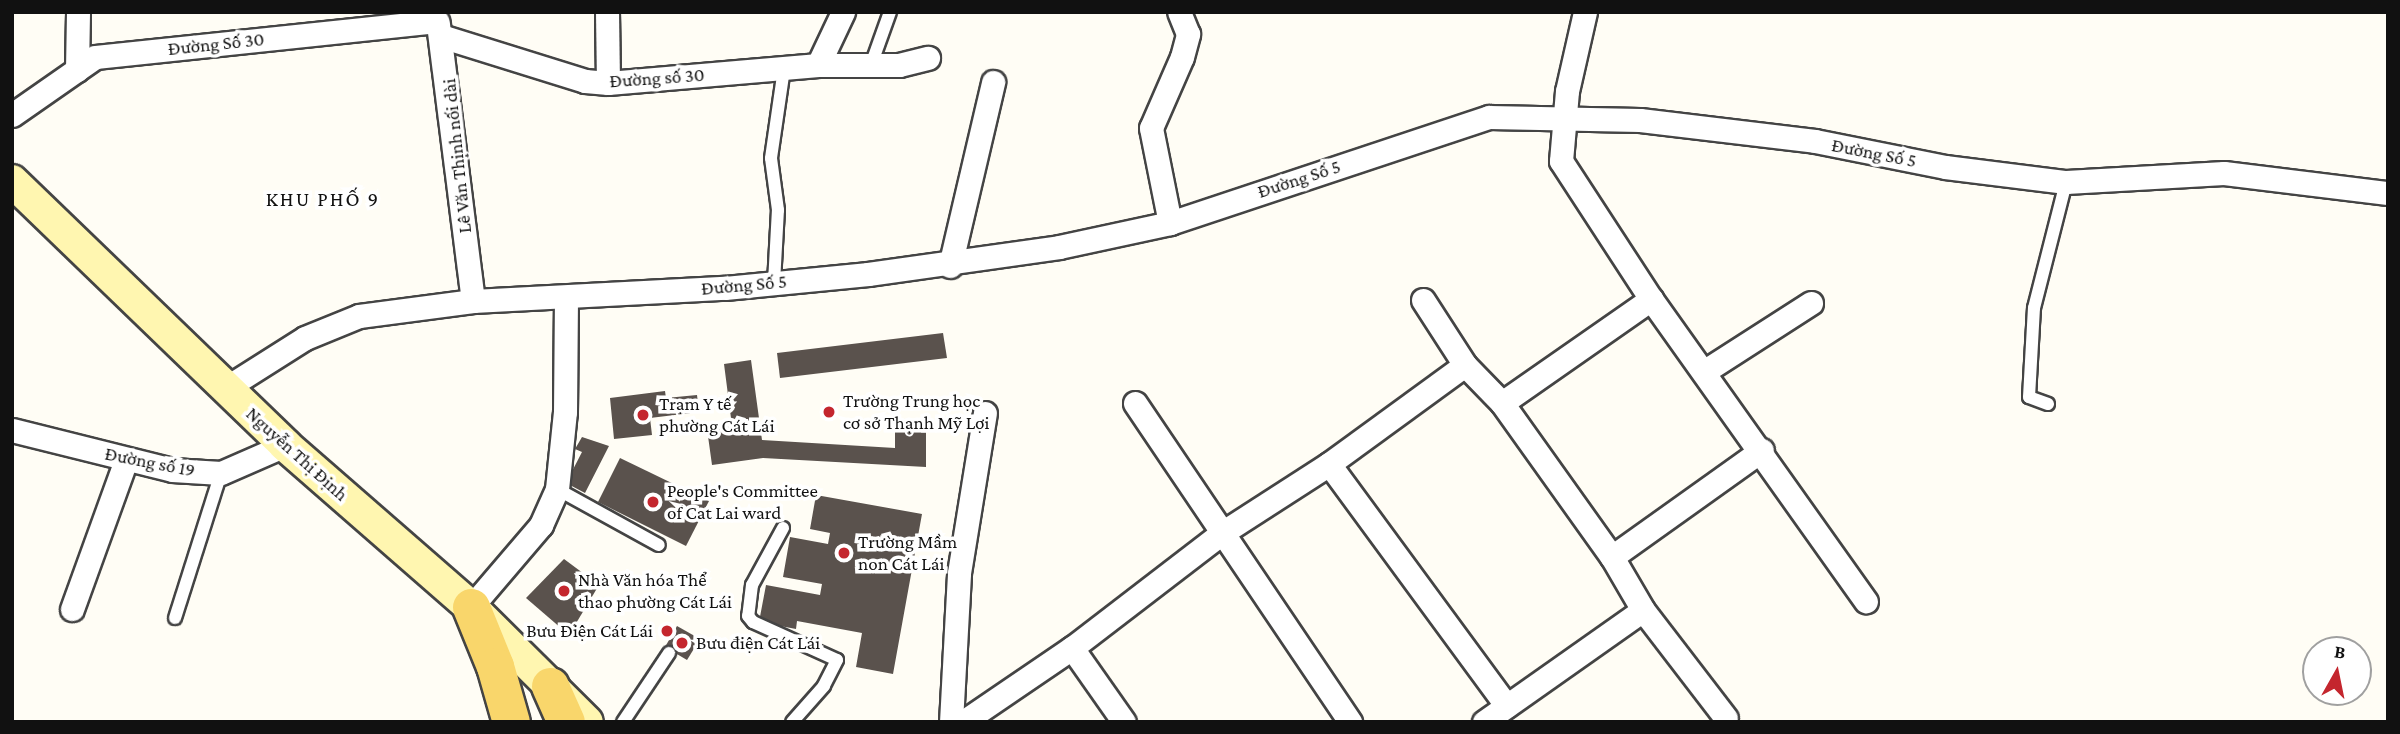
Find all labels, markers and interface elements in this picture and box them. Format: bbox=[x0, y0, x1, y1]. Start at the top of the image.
street label: Đường Số 30 bbox=[167, 28, 265, 60]
street label: Đường số 30 bbox=[609, 63, 705, 93]
street label: Lê Văn Thịnh nối dài bbox=[438, 78, 476, 234]
street label: Đường Số 5 bbox=[1830, 134, 1918, 172]
street label: Đường Số 5 bbox=[1255, 155, 1343, 203]
district label: KHU PHỐ 9 bbox=[267, 186, 379, 212]
street label: Đường Số 5 bbox=[700, 270, 788, 300]
place label: Trường Trung học cơ sở Thạnh Mỹ Lợi bbox=[843, 390, 990, 434]
place label: Trạm Y tế phường Cát Lái bbox=[659, 393, 775, 437]
street label: Nguyễn Thị Định bbox=[241, 402, 353, 506]
marker: Trường Trung học cơ sở Thạnh Mỹ Lợi bbox=[821, 404, 837, 420]
marker: Trạm Y tế phường Cát Lái bbox=[633, 405, 653, 425]
street label: Đường số 19 bbox=[103, 442, 197, 482]
place label: People's Committee of Cat Lai ward bbox=[667, 480, 818, 524]
marker: People's Committee of Cat Lai ward bbox=[645, 494, 661, 510]
place label: Trường Mầm non Cát Lái bbox=[858, 531, 957, 575]
marker: Trường Mầm non Cát Lái bbox=[836, 545, 852, 561]
place label: Nhà Văn hóa Thể thao phường Cát Lái bbox=[578, 569, 732, 613]
marker: Nhà Văn hóa Thể thao phường Cát Lái bbox=[556, 583, 572, 599]
place label: Bưu Điện Cát Lái bbox=[526, 620, 653, 642]
marker: Bưu Điện Cát Lái bbox=[659, 623, 675, 639]
place label: Bưu điện Cát Lái bbox=[696, 632, 820, 654]
marker: Bưu điện Cát Lái bbox=[674, 635, 690, 651]
north arrow bbox=[2302, 636, 2372, 706]
text: B bbox=[2333, 640, 2347, 663]

